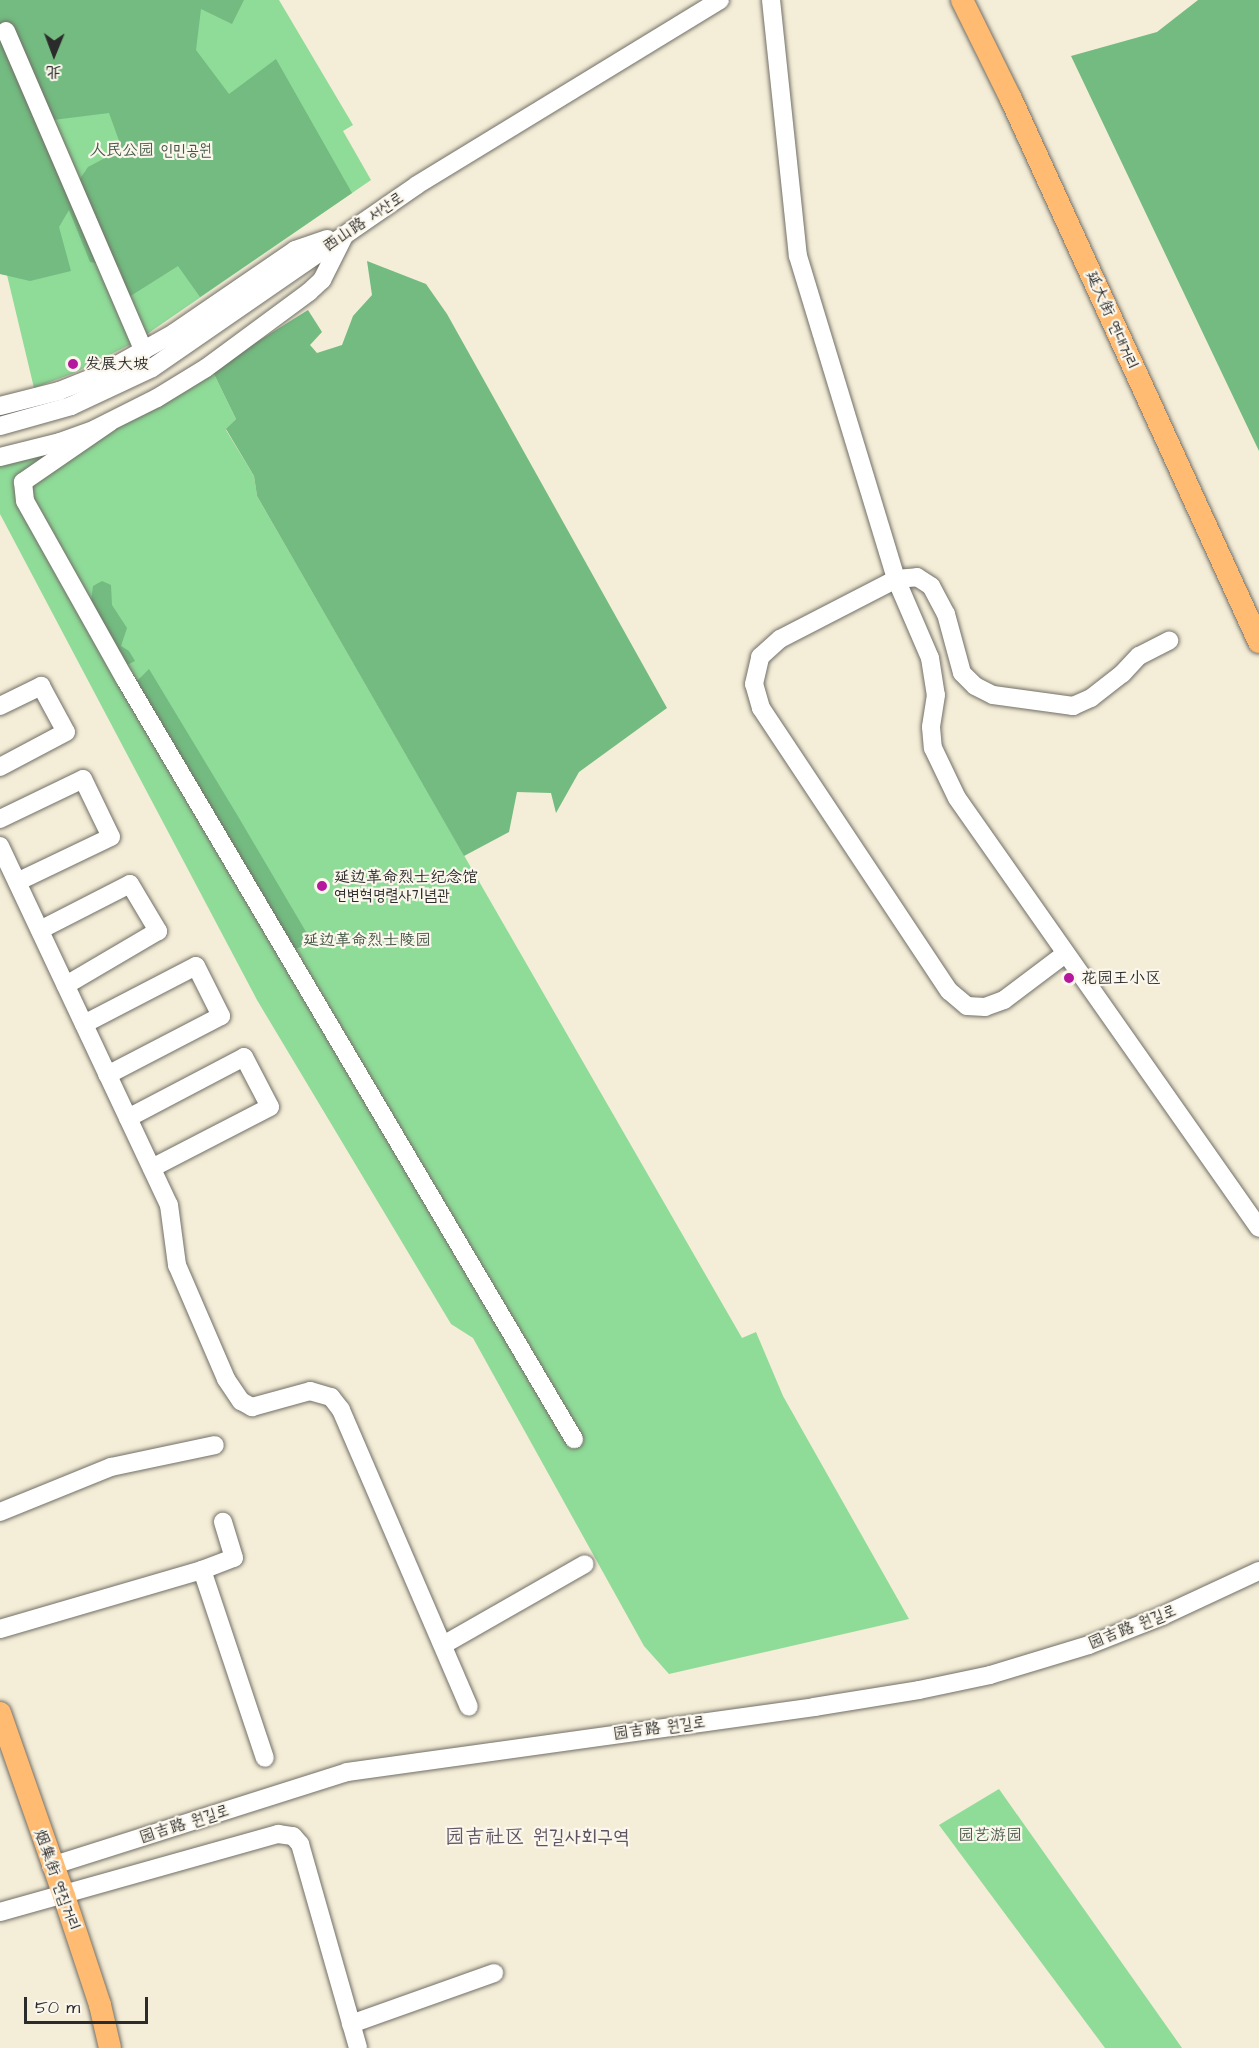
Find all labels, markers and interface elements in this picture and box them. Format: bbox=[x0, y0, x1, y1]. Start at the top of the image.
north arrow bbox=[24, 24, 84, 84]
text: 北 bbox=[45, 61, 62, 83]
park label: 人民公园 인민공원 bbox=[90, 140, 212, 160]
street label: 西山路 서산로 bbox=[319, 188, 407, 256]
street label: 延大街 연대거리 bbox=[1082, 268, 1142, 372]
place label: 发展大坡 bbox=[85, 354, 149, 374]
marker: 发展大坡 bbox=[66, 357, 80, 371]
place label: 延边革命烈士纪念馆 연변혁명렬사기념관 bbox=[334, 867, 478, 905]
marker: 延边革命烈士纪念馆 연변혁명렬사기념관 bbox=[315, 879, 329, 893]
park label: 延边革命烈士陵园 bbox=[303, 930, 431, 950]
place label: 花园王小区 bbox=[1081, 968, 1161, 988]
marker: 花园王小区 bbox=[1062, 971, 1076, 985]
street label: 园吉路 원길로 bbox=[1085, 1601, 1179, 1653]
street label: 园吉路 원길로 bbox=[612, 1712, 706, 1744]
street label: 园吉路 원길로 bbox=[137, 1800, 231, 1848]
district label: 园吉社区 원길사회구역 bbox=[445, 1825, 629, 1849]
park label: 园艺游园 bbox=[958, 1825, 1022, 1845]
street label: 烟集街 연집거리 bbox=[30, 1827, 84, 1933]
scale bar bbox=[27, 1985, 152, 2023]
text: 50 m bbox=[35, 1995, 80, 2020]

